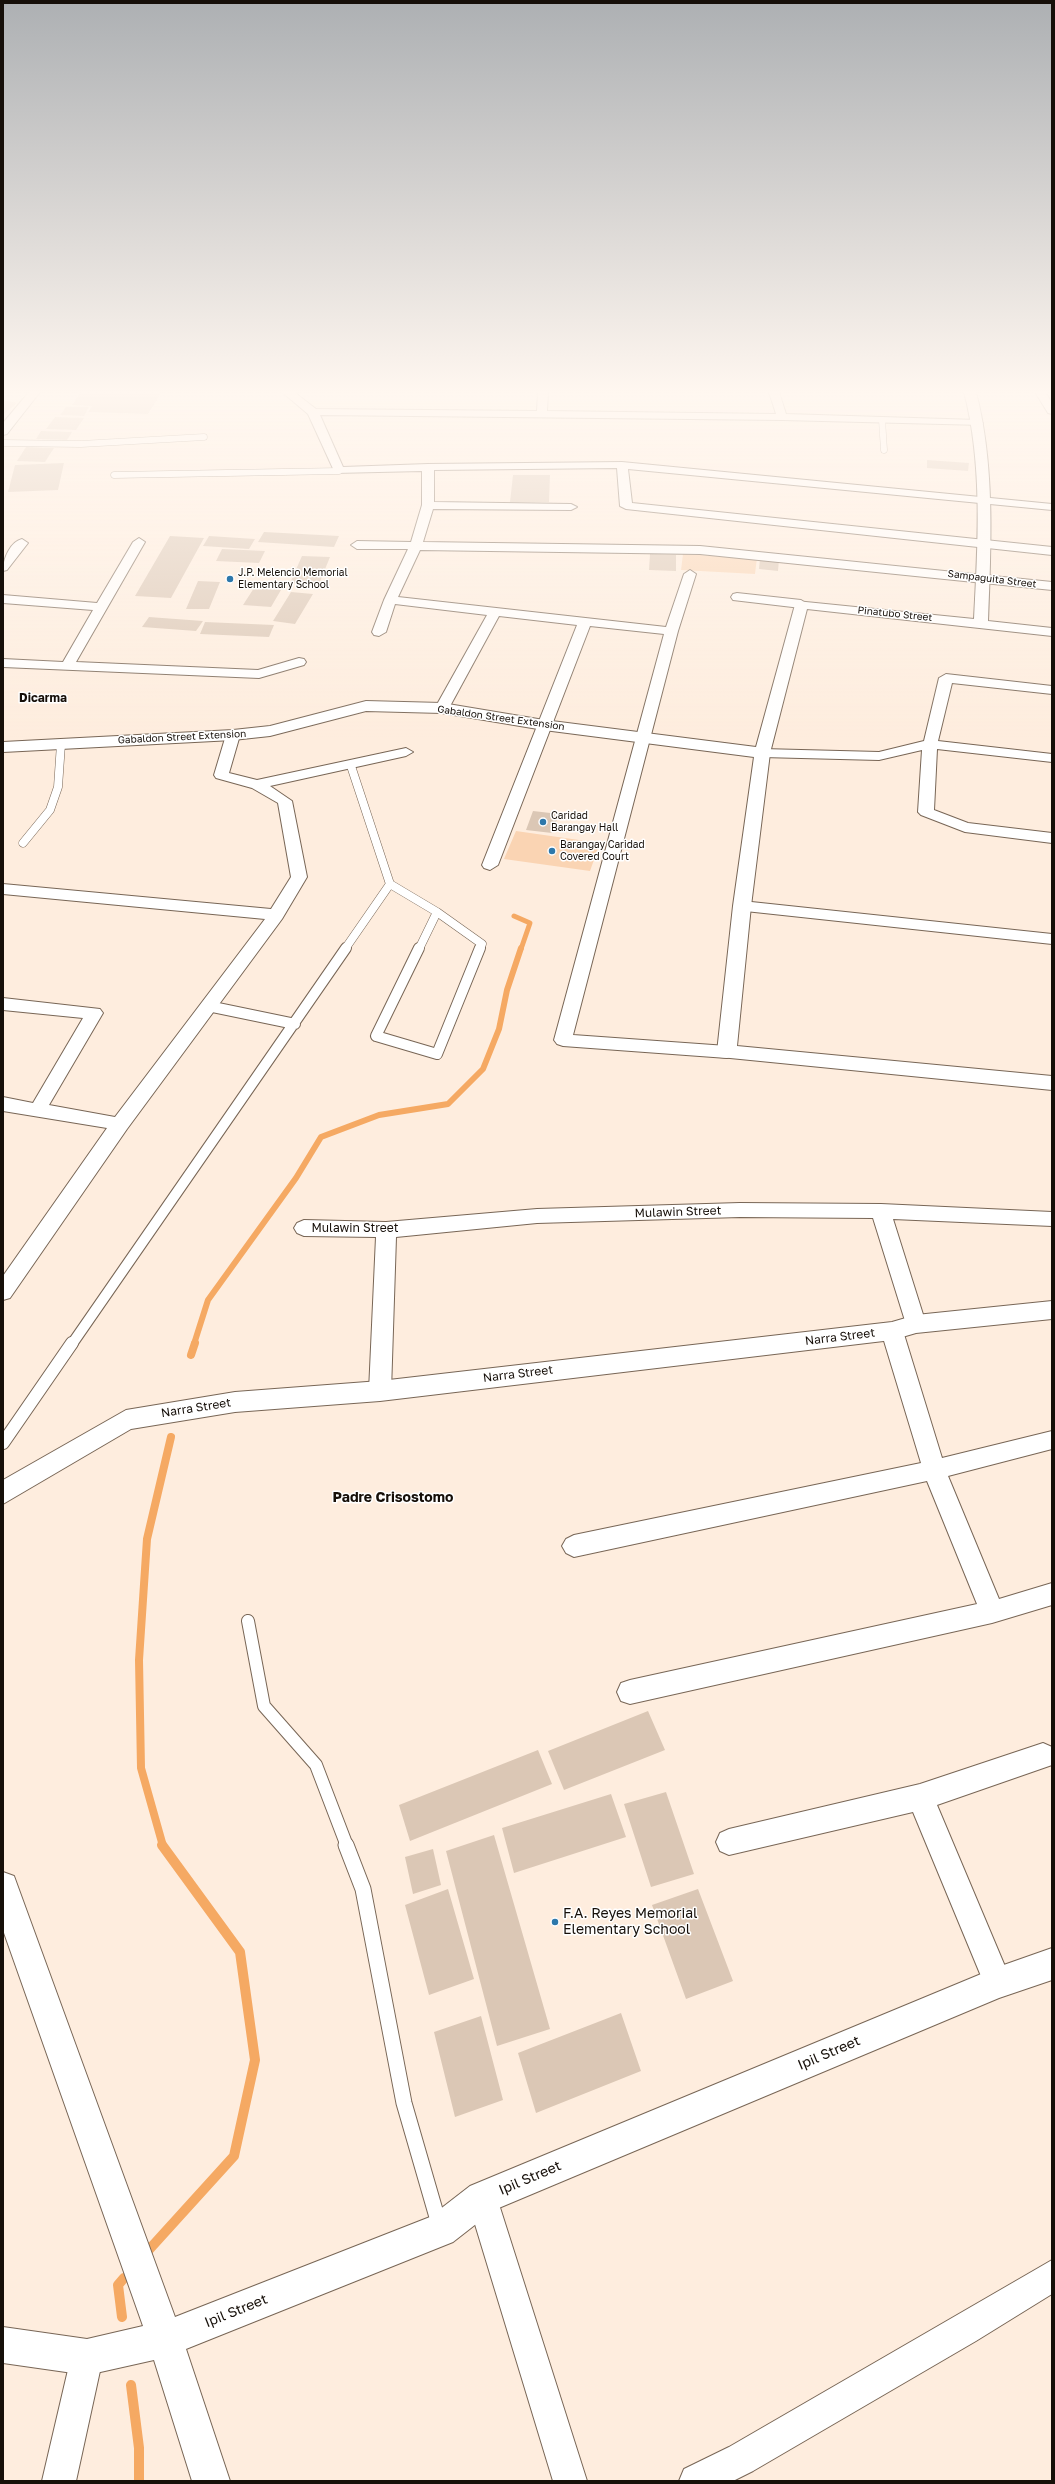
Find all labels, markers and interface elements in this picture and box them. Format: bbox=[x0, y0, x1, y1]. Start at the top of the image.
place label: J.P. Melencio Memorial Elementary School bbox=[238, 567, 348, 590]
street label: Sampaguita Street bbox=[947, 568, 1037, 590]
marker: J.P. Melencio Memorial Elementary School bbox=[225, 574, 235, 584]
street label: Pinatubo Street bbox=[857, 604, 933, 624]
district label: Dicarma bbox=[19, 691, 67, 705]
street label: Gabaldon Street Extension bbox=[437, 703, 565, 733]
street label: Gabaldon Street Extension bbox=[118, 728, 246, 746]
place label: Caridad Barangay Hall bbox=[551, 810, 618, 834]
marker: Caridad Barangay Hall bbox=[538, 817, 548, 827]
place label: Barangay Caridad Covered Court bbox=[560, 839, 645, 862]
marker: Barangay Caridad Covered Court bbox=[547, 846, 557, 856]
street label: Mulawin Street bbox=[634, 1203, 722, 1221]
street label: Mulawin Street bbox=[312, 1221, 398, 1235]
street label: Narra Street bbox=[804, 1326, 876, 1348]
street label: Narra Street bbox=[482, 1363, 554, 1385]
street label: Narra Street bbox=[160, 1395, 232, 1421]
district label: Padre Crisostomo bbox=[333, 1490, 453, 1506]
place label: F.A. Reyes Memorial Elementary School bbox=[563, 1906, 698, 1938]
marker: F.A. Reyes Memorial Elementary School bbox=[550, 1917, 560, 1927]
street label: Ipil Street bbox=[795, 2032, 863, 2074]
street label: Ipil Street bbox=[496, 2157, 564, 2199]
street label: Ipil Street bbox=[202, 2291, 270, 2331]

